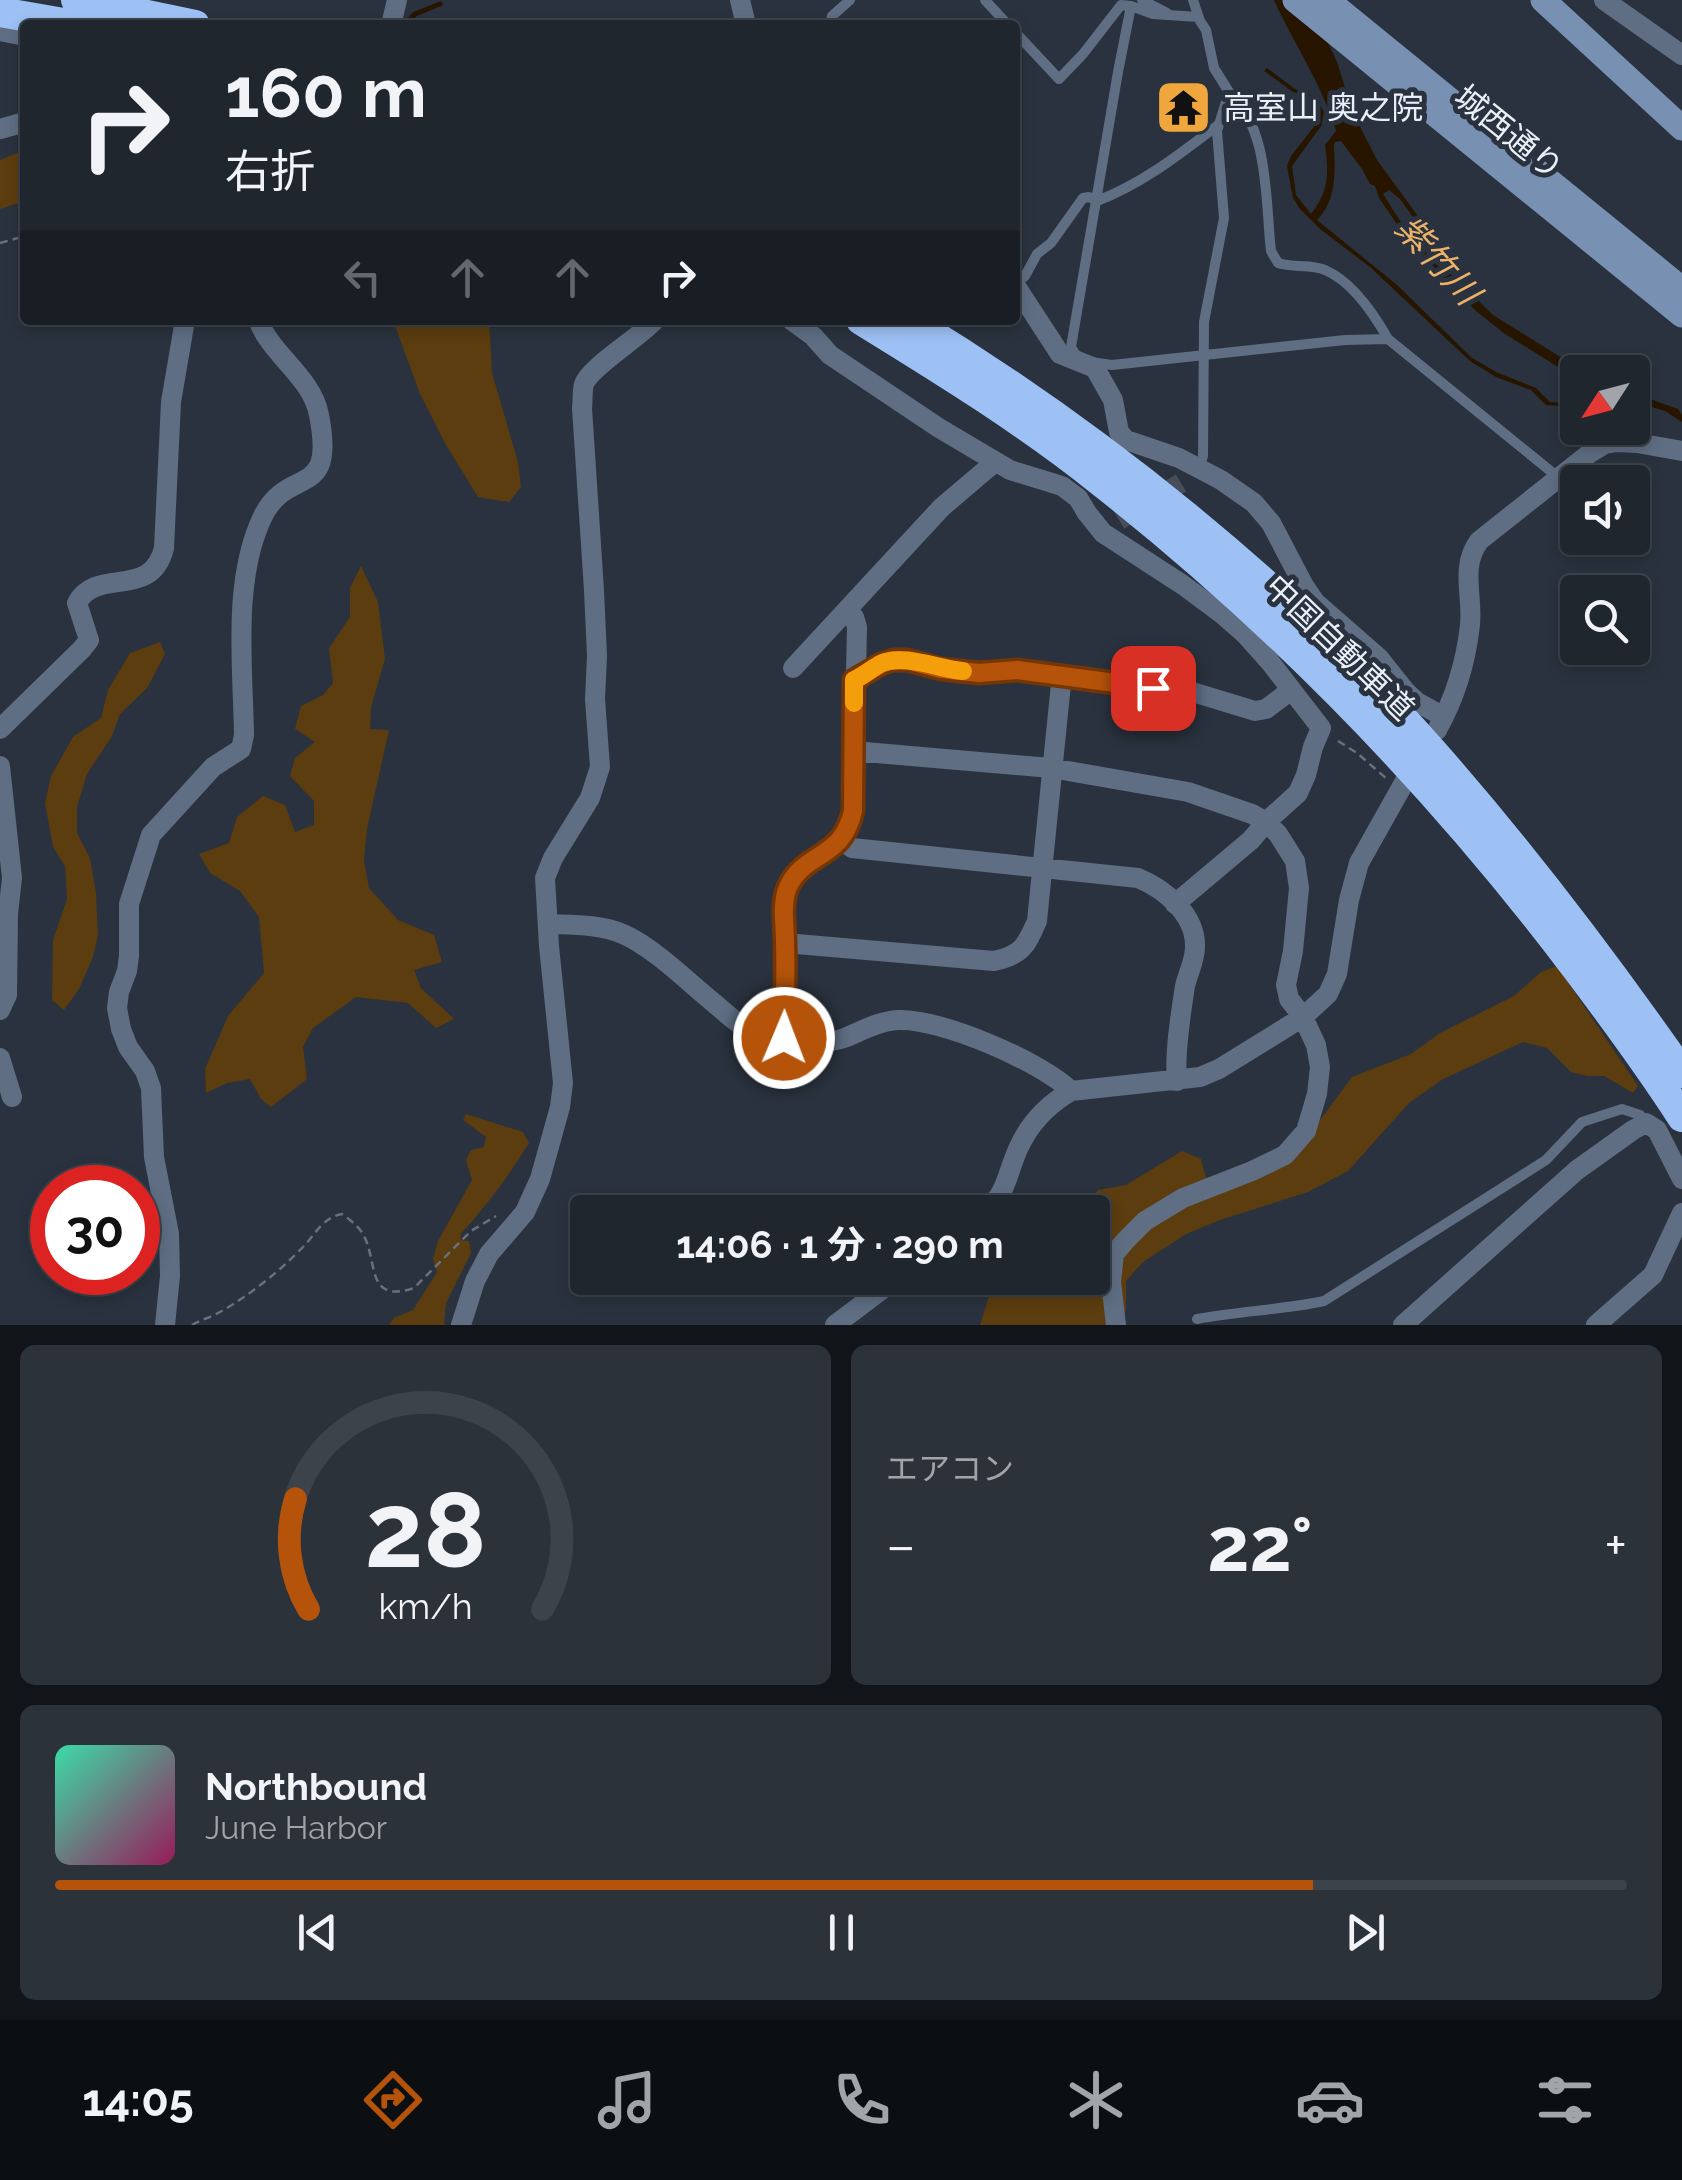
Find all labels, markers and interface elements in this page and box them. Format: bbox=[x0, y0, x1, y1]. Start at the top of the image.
text: 160 m bbox=[225, 51, 427, 133]
icon: right bbox=[60, 60, 190, 190]
temple icon: 高室山 奥之院 bbox=[1154, 77, 1214, 137]
street label: 城西通り bbox=[1448, 77, 1570, 187]
place label: 高室山 奥之院 bbox=[1223, 89, 1423, 126]
text: 右折 bbox=[225, 145, 315, 198]
water label: 紫竹川 bbox=[1388, 207, 1491, 316]
icon: left bbox=[335, 250, 390, 305]
icon: ahead bbox=[440, 250, 495, 305]
icon: ahead bbox=[545, 250, 600, 305]
icon: right bbox=[650, 250, 705, 305]
north arrow bbox=[1560, 355, 1650, 445]
map controls bbox=[1560, 355, 1650, 665]
button: sound bbox=[1560, 465, 1650, 555]
street label: 中国自動車道 bbox=[1258, 567, 1422, 727]
button: search bbox=[1560, 575, 1650, 665]
pin bbox=[1111, 646, 1196, 731]
icon: arrive bbox=[1126, 661, 1181, 716]
position arrow bbox=[732, 986, 836, 1090]
speed limit sign: 30 bbox=[30, 1165, 160, 1295]
text: 14:06 · 1 分 · 290 m bbox=[676, 1222, 1004, 1267]
text: エアコン bbox=[886, 1450, 1014, 1487]
text: 28 bbox=[365, 1469, 486, 1591]
text: 22° bbox=[1207, 1500, 1313, 1589]
text: − bbox=[886, 1513, 916, 1578]
text: + bbox=[1604, 1513, 1627, 1578]
text: km/h bbox=[378, 1585, 473, 1627]
text: Northbound bbox=[205, 1764, 427, 1809]
text: June Harbor bbox=[205, 1809, 387, 1846]
icon: previous bbox=[290, 1905, 345, 1960]
icon: pause bbox=[814, 1905, 869, 1960]
icon: next bbox=[1338, 1905, 1393, 1960]
icon: directions bbox=[358, 2065, 428, 2135]
icon: music bbox=[592, 2065, 662, 2135]
icon: phone bbox=[827, 2065, 897, 2135]
icon: climate bbox=[1061, 2065, 1131, 2135]
icon: car bbox=[1295, 2065, 1365, 2135]
icon: filters bbox=[1530, 2065, 1600, 2135]
text: 14:05 bbox=[82, 2074, 194, 2127]

